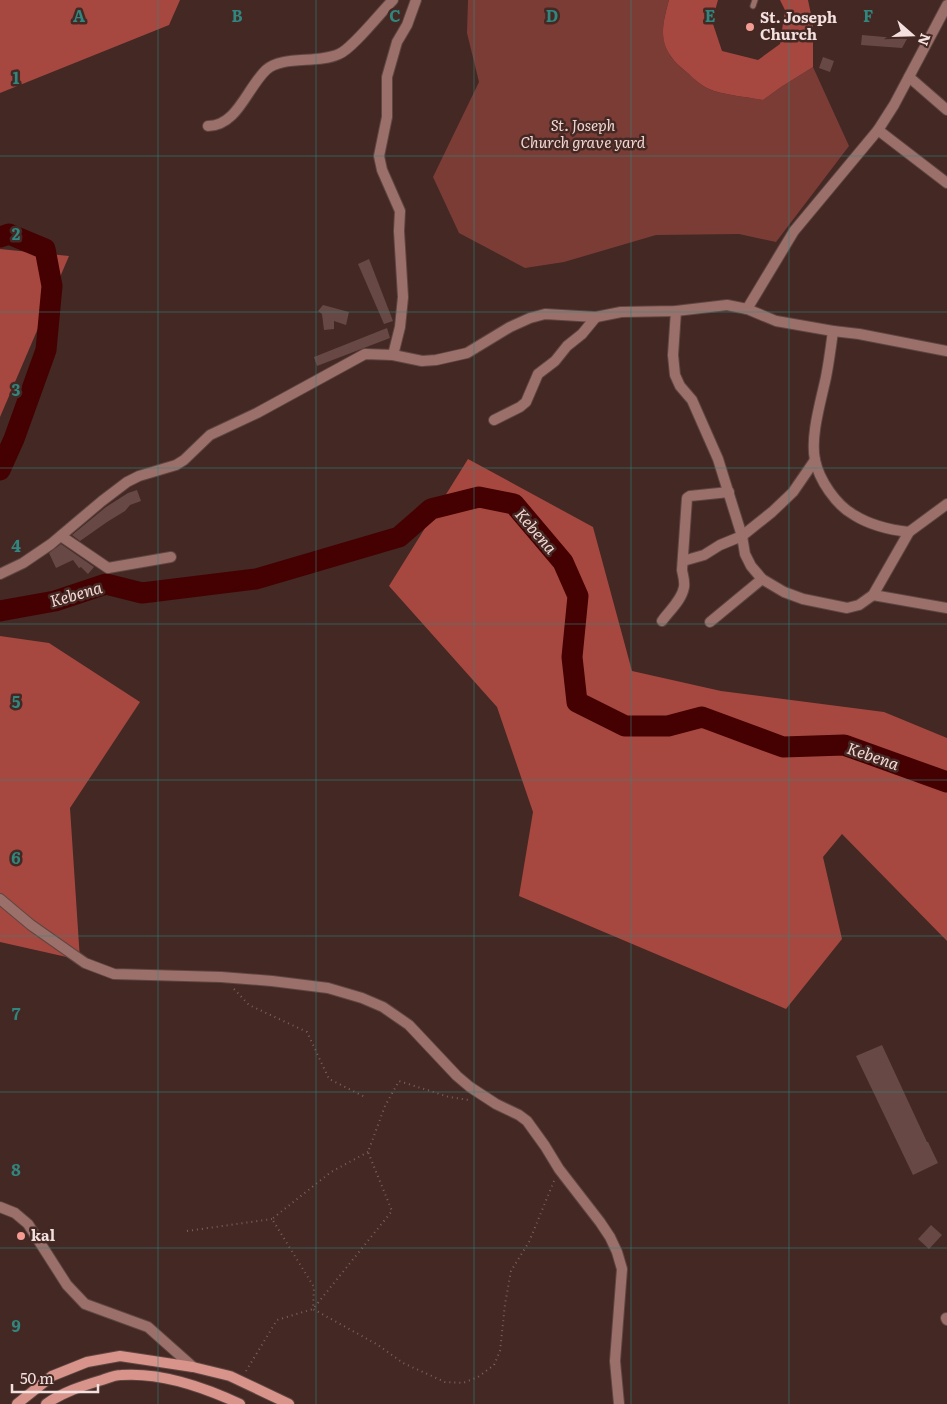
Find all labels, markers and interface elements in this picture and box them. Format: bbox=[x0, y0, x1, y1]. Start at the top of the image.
text: A bbox=[73, 3, 85, 27]
text: B bbox=[231, 3, 243, 27]
text: C bbox=[389, 3, 401, 27]
text: D bbox=[546, 3, 558, 27]
text: E bbox=[705, 3, 716, 27]
text: F bbox=[863, 3, 873, 27]
place label: St. Joseph Church bbox=[760, 5, 837, 45]
north arrow bbox=[887, 10, 937, 60]
marker: St. Joseph Church bbox=[744, 21, 756, 33]
text: N bbox=[914, 31, 937, 49]
text: 1 bbox=[13, 65, 20, 89]
park label: St. Joseph Church grave yard bbox=[521, 113, 646, 153]
text: 2 bbox=[12, 221, 21, 245]
text: 3 bbox=[12, 377, 21, 401]
water label: Kebena bbox=[510, 502, 564, 559]
text: 4 bbox=[11, 533, 21, 557]
water label: Kebena bbox=[47, 574, 106, 612]
text: 5 bbox=[12, 689, 21, 713]
water label: Kebena bbox=[844, 735, 903, 775]
text: 6 bbox=[11, 845, 21, 869]
text: 7 bbox=[12, 1001, 21, 1025]
text: 8 bbox=[11, 1157, 21, 1181]
place label: kal bbox=[31, 1223, 56, 1246]
marker: kal bbox=[15, 1230, 27, 1242]
text: 9 bbox=[11, 1313, 21, 1337]
scale bar bbox=[12, 1362, 99, 1394]
text: 50 m bbox=[20, 1366, 54, 1389]

